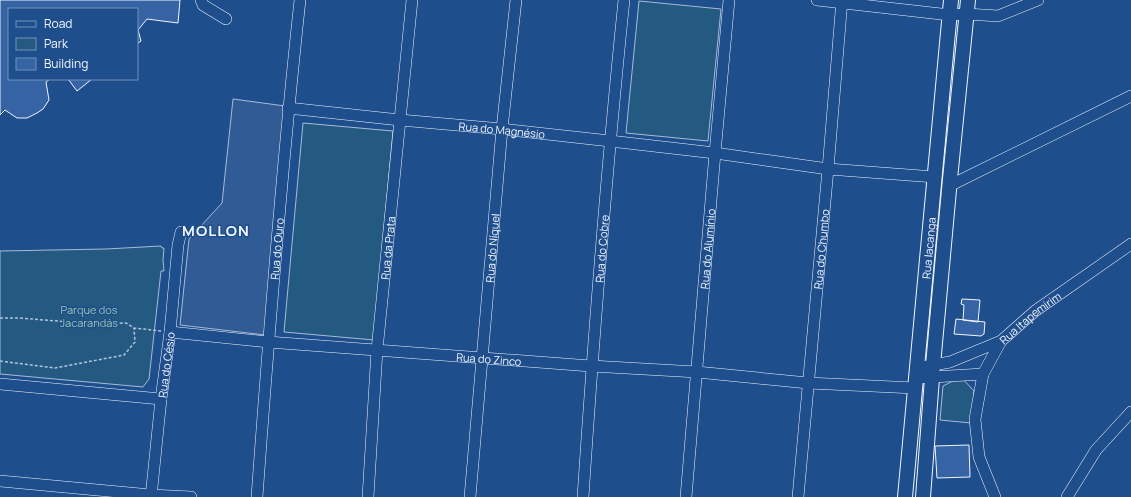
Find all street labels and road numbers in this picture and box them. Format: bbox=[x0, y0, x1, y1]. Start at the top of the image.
street label: Rua do Magnésio bbox=[458, 118, 546, 141]
street label: Rua do Alumínio bbox=[696, 208, 718, 290]
street label: Rua do Chumbo bbox=[810, 208, 832, 290]
street label: Rua do Níquel bbox=[481, 213, 502, 283]
street label: Rua do Cobre bbox=[591, 213, 612, 283]
street label: Rua da Prata bbox=[377, 215, 398, 280]
street label: Rua do Ouro bbox=[266, 217, 286, 280]
street label: Rua Iacanga bbox=[918, 217, 938, 280]
street label: Rua Itapemirim bbox=[996, 288, 1064, 347]
street label: Rua do Césio bbox=[154, 331, 177, 399]
street label: Rua do Zinco bbox=[456, 349, 523, 368]

